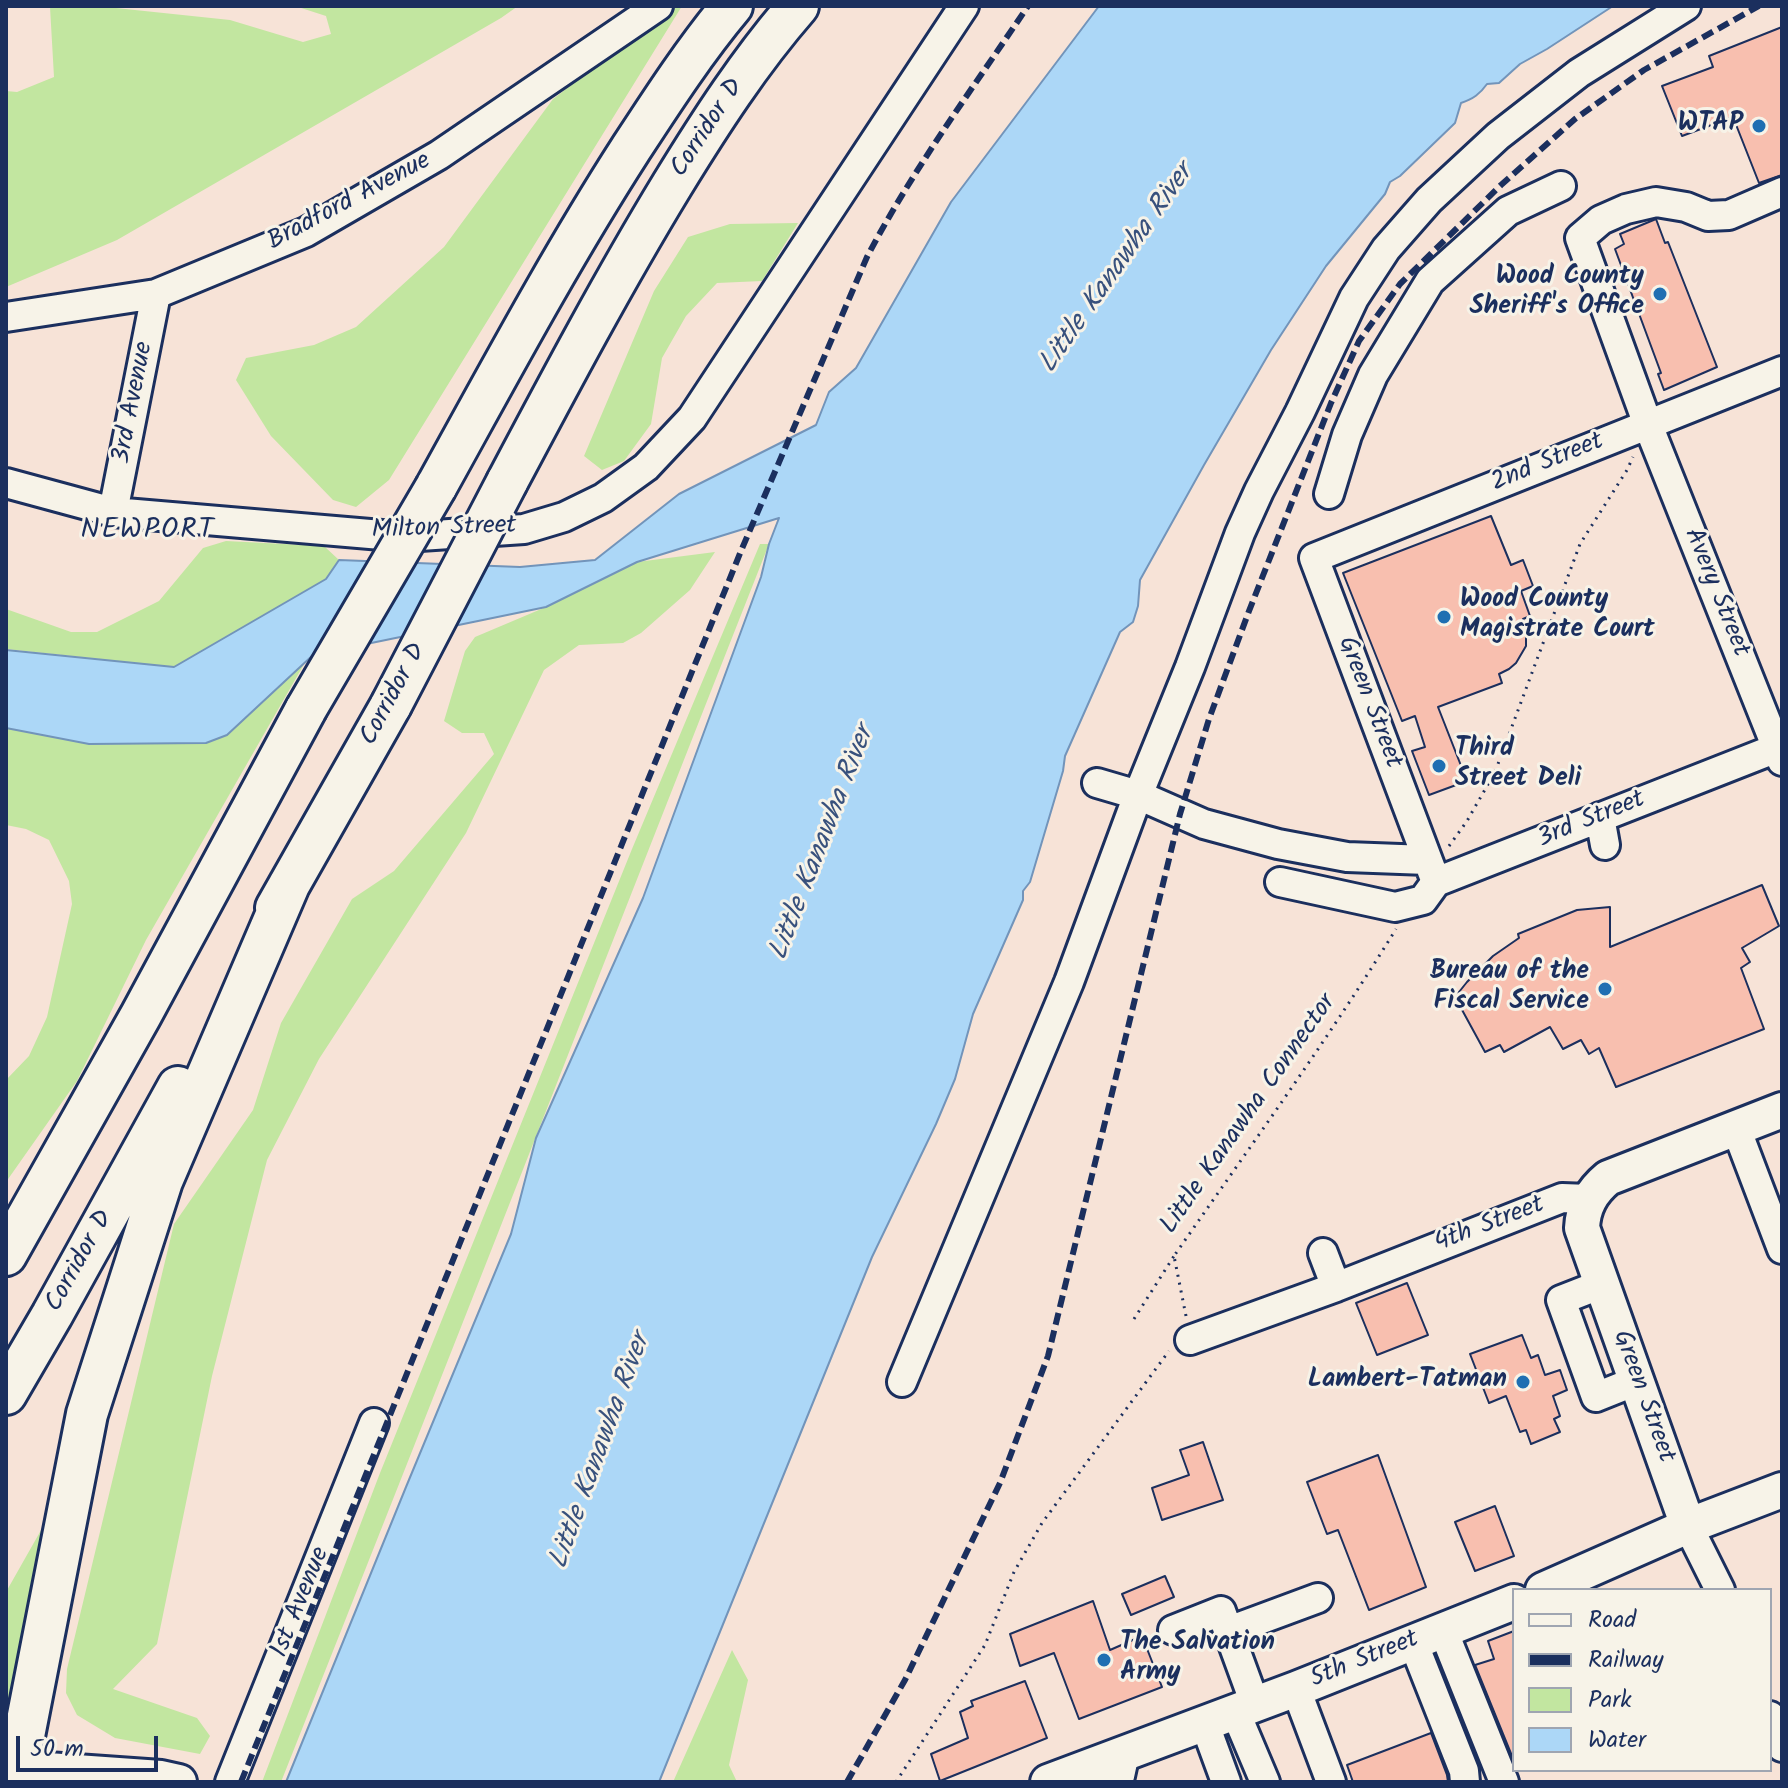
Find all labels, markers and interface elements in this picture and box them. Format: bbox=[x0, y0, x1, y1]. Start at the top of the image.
street label: Corridor D bbox=[666, 74, 752, 184]
place label: WTAP bbox=[1678, 110, 1743, 142]
marker: WTAP bbox=[1750, 117, 1768, 135]
street label: Bradford Avenue bbox=[263, 147, 437, 259]
water label: Little Kanawha River bbox=[1033, 159, 1203, 381]
place label: Wood County Sheriff's Office bbox=[1469, 263, 1644, 324]
marker: Wood County Sheriff's Office bbox=[1651, 285, 1669, 303]
street label: 3rd Avenue bbox=[108, 339, 162, 467]
street label: 2nd Street bbox=[1487, 427, 1609, 501]
street label: Milton Street bbox=[371, 512, 517, 548]
district label: NEWPORT bbox=[81, 515, 215, 549]
street label: Avery Street bbox=[1675, 524, 1755, 662]
place label: Wood County Magistrate Court bbox=[1460, 586, 1655, 648]
marker: Wood County Magistrate Court bbox=[1435, 608, 1453, 626]
street label: Green Street bbox=[1329, 633, 1407, 773]
street label: Corridor D bbox=[355, 639, 435, 751]
water label: Little Kanawha River bbox=[764, 723, 884, 965]
place label: Third Street Deli bbox=[1455, 735, 1581, 796]
marker: Third Street Deli bbox=[1430, 757, 1448, 775]
street label: 3rd Street bbox=[1534, 785, 1650, 857]
place label: Bureau of the Fiscal Service bbox=[1430, 958, 1589, 1020]
marker: Bureau of the Fiscal Service bbox=[1596, 980, 1614, 998]
street label: Little Kanawha Connector bbox=[1155, 989, 1345, 1241]
street label: 4th Street bbox=[1431, 1191, 1549, 1261]
street label: Corridor D bbox=[40, 1206, 122, 1318]
street label: Green Street bbox=[1604, 1327, 1680, 1467]
water label: Little Kanawha River bbox=[544, 1330, 660, 1574]
place label: Lambert-Tatman bbox=[1308, 1366, 1507, 1398]
marker: Lambert-Tatman bbox=[1514, 1373, 1532, 1391]
street label: 1st Avenue bbox=[266, 1543, 338, 1663]
legend bbox=[1512, 1588, 1772, 1772]
text: Road bbox=[1588, 1601, 1636, 1640]
street label: 5th Street bbox=[1306, 1625, 1424, 1697]
place label: The Salvation Army bbox=[1120, 1629, 1275, 1690]
text: Railway bbox=[1588, 1641, 1664, 1680]
marker: The Salvation Army bbox=[1095, 1651, 1113, 1669]
text: Park bbox=[1588, 1681, 1632, 1720]
scale bar bbox=[20, 1720, 162, 1770]
text: Water bbox=[1588, 1721, 1646, 1760]
text: 50 m bbox=[30, 1730, 84, 1769]

